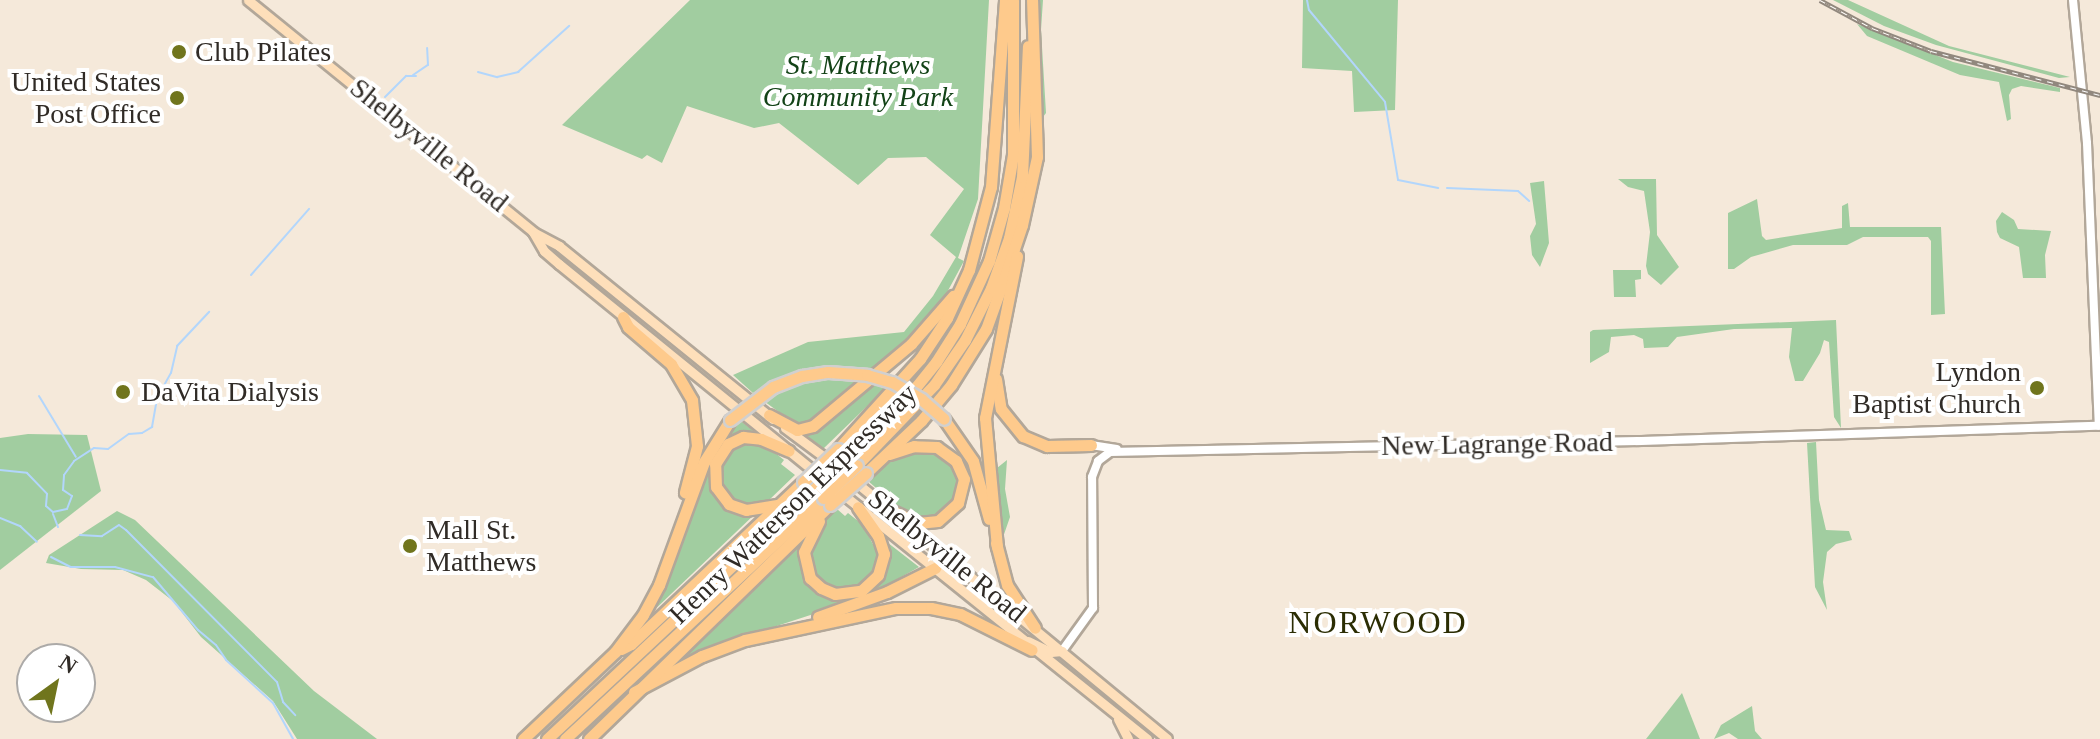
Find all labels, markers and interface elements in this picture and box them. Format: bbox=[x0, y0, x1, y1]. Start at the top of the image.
place label: Club Pilates bbox=[195, 35, 331, 69]
marker: Club Pilates bbox=[170, 43, 188, 61]
park label: St. Matthews Community Park bbox=[763, 48, 953, 114]
place label: United States Post Office bbox=[11, 65, 161, 131]
street label: Shelbyville Road bbox=[343, 71, 515, 219]
marker: United States Post Office bbox=[168, 89, 186, 107]
place label: Lyndon Baptist Church bbox=[1852, 355, 2021, 421]
place label: DaVita Dialysis bbox=[141, 375, 319, 409]
street label: Henry Watterson Expressway bbox=[662, 377, 924, 631]
marker: Lyndon Baptist Church bbox=[2028, 379, 2046, 397]
marker: DaVita Dialysis bbox=[112, 381, 134, 403]
street label: New Lagrange Road bbox=[1381, 425, 1613, 463]
street label: Shelbyville Road bbox=[861, 482, 1033, 630]
place label: Mall St. Matthews bbox=[426, 513, 536, 579]
marker: Mall St. Matthews bbox=[401, 537, 419, 555]
district label: NORWOOD bbox=[1288, 603, 1468, 641]
north arrow bbox=[16, 643, 96, 723]
text: N bbox=[55, 649, 82, 679]

